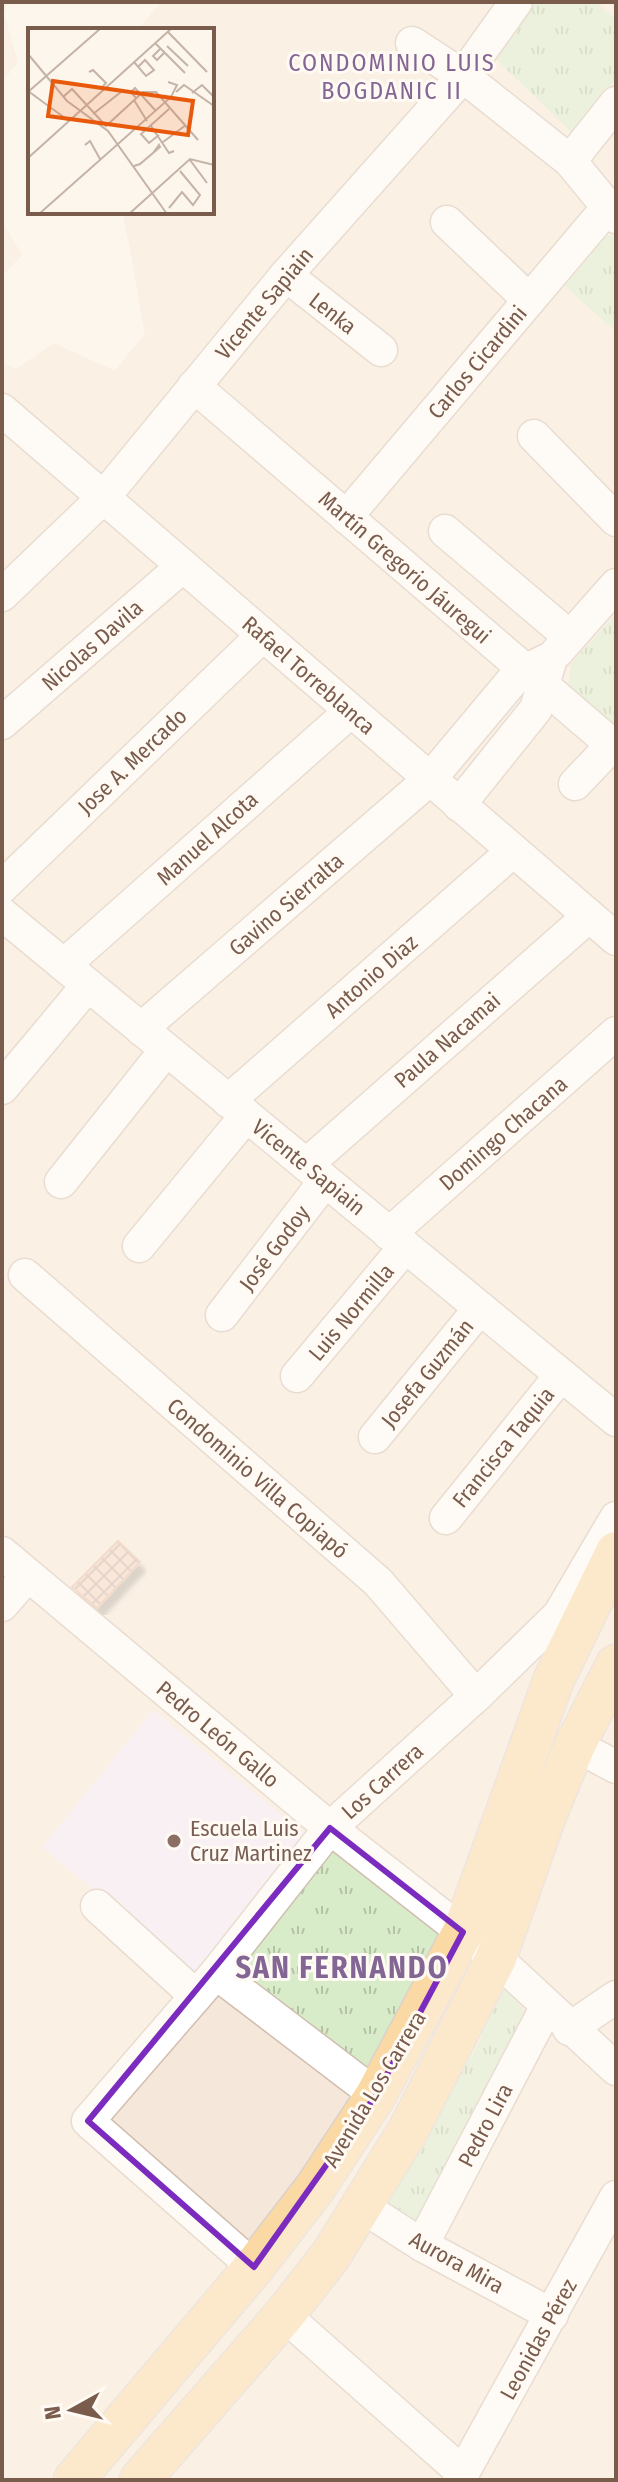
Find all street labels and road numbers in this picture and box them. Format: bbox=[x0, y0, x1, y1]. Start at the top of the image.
street label: Vicente Sapiain bbox=[210, 242, 319, 365]
street label: Lenka bbox=[304, 287, 362, 340]
street label: Carlos Cicardini bbox=[422, 300, 533, 424]
street label: Martín Gregorio Jáuregui bbox=[313, 485, 496, 649]
street label: Nicolas Davila bbox=[36, 594, 148, 697]
street label: Rafael Torreblanca bbox=[237, 610, 381, 740]
street label: Jose A. Mercado bbox=[72, 703, 193, 820]
street label: Manuel Alcota bbox=[151, 786, 264, 891]
street label: Gavino Sierralta bbox=[224, 847, 349, 961]
street label: Antonio Diaz bbox=[320, 929, 423, 1024]
street label: Paula Nacamai bbox=[389, 987, 506, 1094]
street label: Domingo Chacana bbox=[434, 1070, 573, 1196]
street label: Vicente Sapiain bbox=[247, 1113, 371, 1221]
street label: José Godoy bbox=[233, 1200, 315, 1296]
street label: Luis Normilla bbox=[303, 1258, 400, 1366]
street label: Josefa Guzmán bbox=[375, 1313, 479, 1433]
street label: Francisca Taquia bbox=[447, 1382, 560, 1513]
street label: Condominio Villa Copiapó bbox=[161, 1392, 354, 1564]
street label: Pedro León Gallo bbox=[151, 1675, 285, 1794]
street label: Los Carrera bbox=[336, 1738, 429, 1825]
street label: Avenida Los Carrera bbox=[317, 2006, 432, 2172]
street label: Pedro Lira bbox=[452, 2079, 519, 2171]
street label: Aurora Mira bbox=[405, 2226, 509, 2299]
street label: Leonidas Pérez bbox=[494, 2274, 583, 2404]

